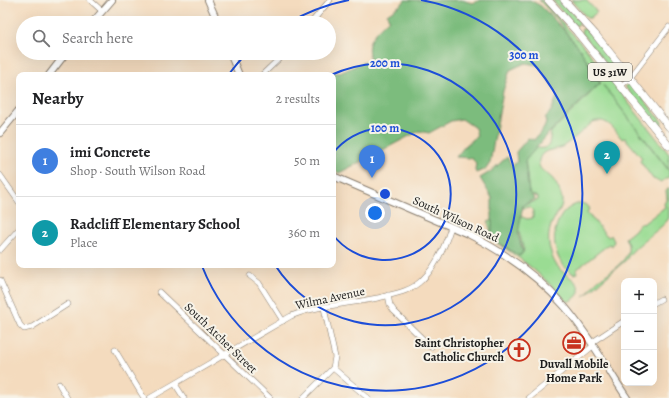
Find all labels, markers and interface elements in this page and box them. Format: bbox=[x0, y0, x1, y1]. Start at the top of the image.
search box bbox=[16, 16, 336, 60]
icon: search bbox=[30, 27, 52, 49]
text: Search here bbox=[62, 28, 133, 48]
text: 300 m bbox=[509, 47, 539, 63]
text: 200 m bbox=[370, 55, 400, 71]
road number: US 31W bbox=[588, 63, 632, 81]
text: Nearby bbox=[32, 87, 83, 110]
text: 2 results bbox=[276, 90, 320, 107]
text: 100 m bbox=[371, 120, 399, 136]
pin: 2 bbox=[594, 141, 620, 174]
text: imi Concrete bbox=[70, 142, 150, 162]
pin: 1 bbox=[359, 145, 385, 178]
text: 1 bbox=[43, 152, 47, 169]
text: 50 m bbox=[294, 152, 320, 169]
text: Shop · South Wilson Road bbox=[70, 162, 206, 179]
centre of rings bbox=[378, 187, 392, 201]
street label: South Wilson Road bbox=[410, 192, 502, 246]
your location bbox=[365, 203, 385, 223]
text: Radcliff Elementary School bbox=[70, 214, 240, 234]
text: 2 bbox=[42, 224, 48, 241]
text: 360 m bbox=[288, 224, 320, 241]
text: Place bbox=[70, 234, 98, 251]
map controls bbox=[621, 278, 657, 386]
button: + bbox=[621, 278, 657, 314]
street label: Wilma Avenue bbox=[293, 283, 366, 313]
street label: South Atcher Street bbox=[181, 299, 261, 377]
button: − bbox=[621, 314, 657, 350]
office icon: Duvall Mobile Home Park bbox=[561, 330, 587, 356]
place label: Saint Christopher Catholic Church bbox=[415, 335, 504, 365]
church icon: Saint Christopher Catholic Church bbox=[506, 337, 532, 363]
button: layers bbox=[621, 350, 657, 386]
place label: Duvall Mobile Home Park bbox=[540, 356, 609, 386]

